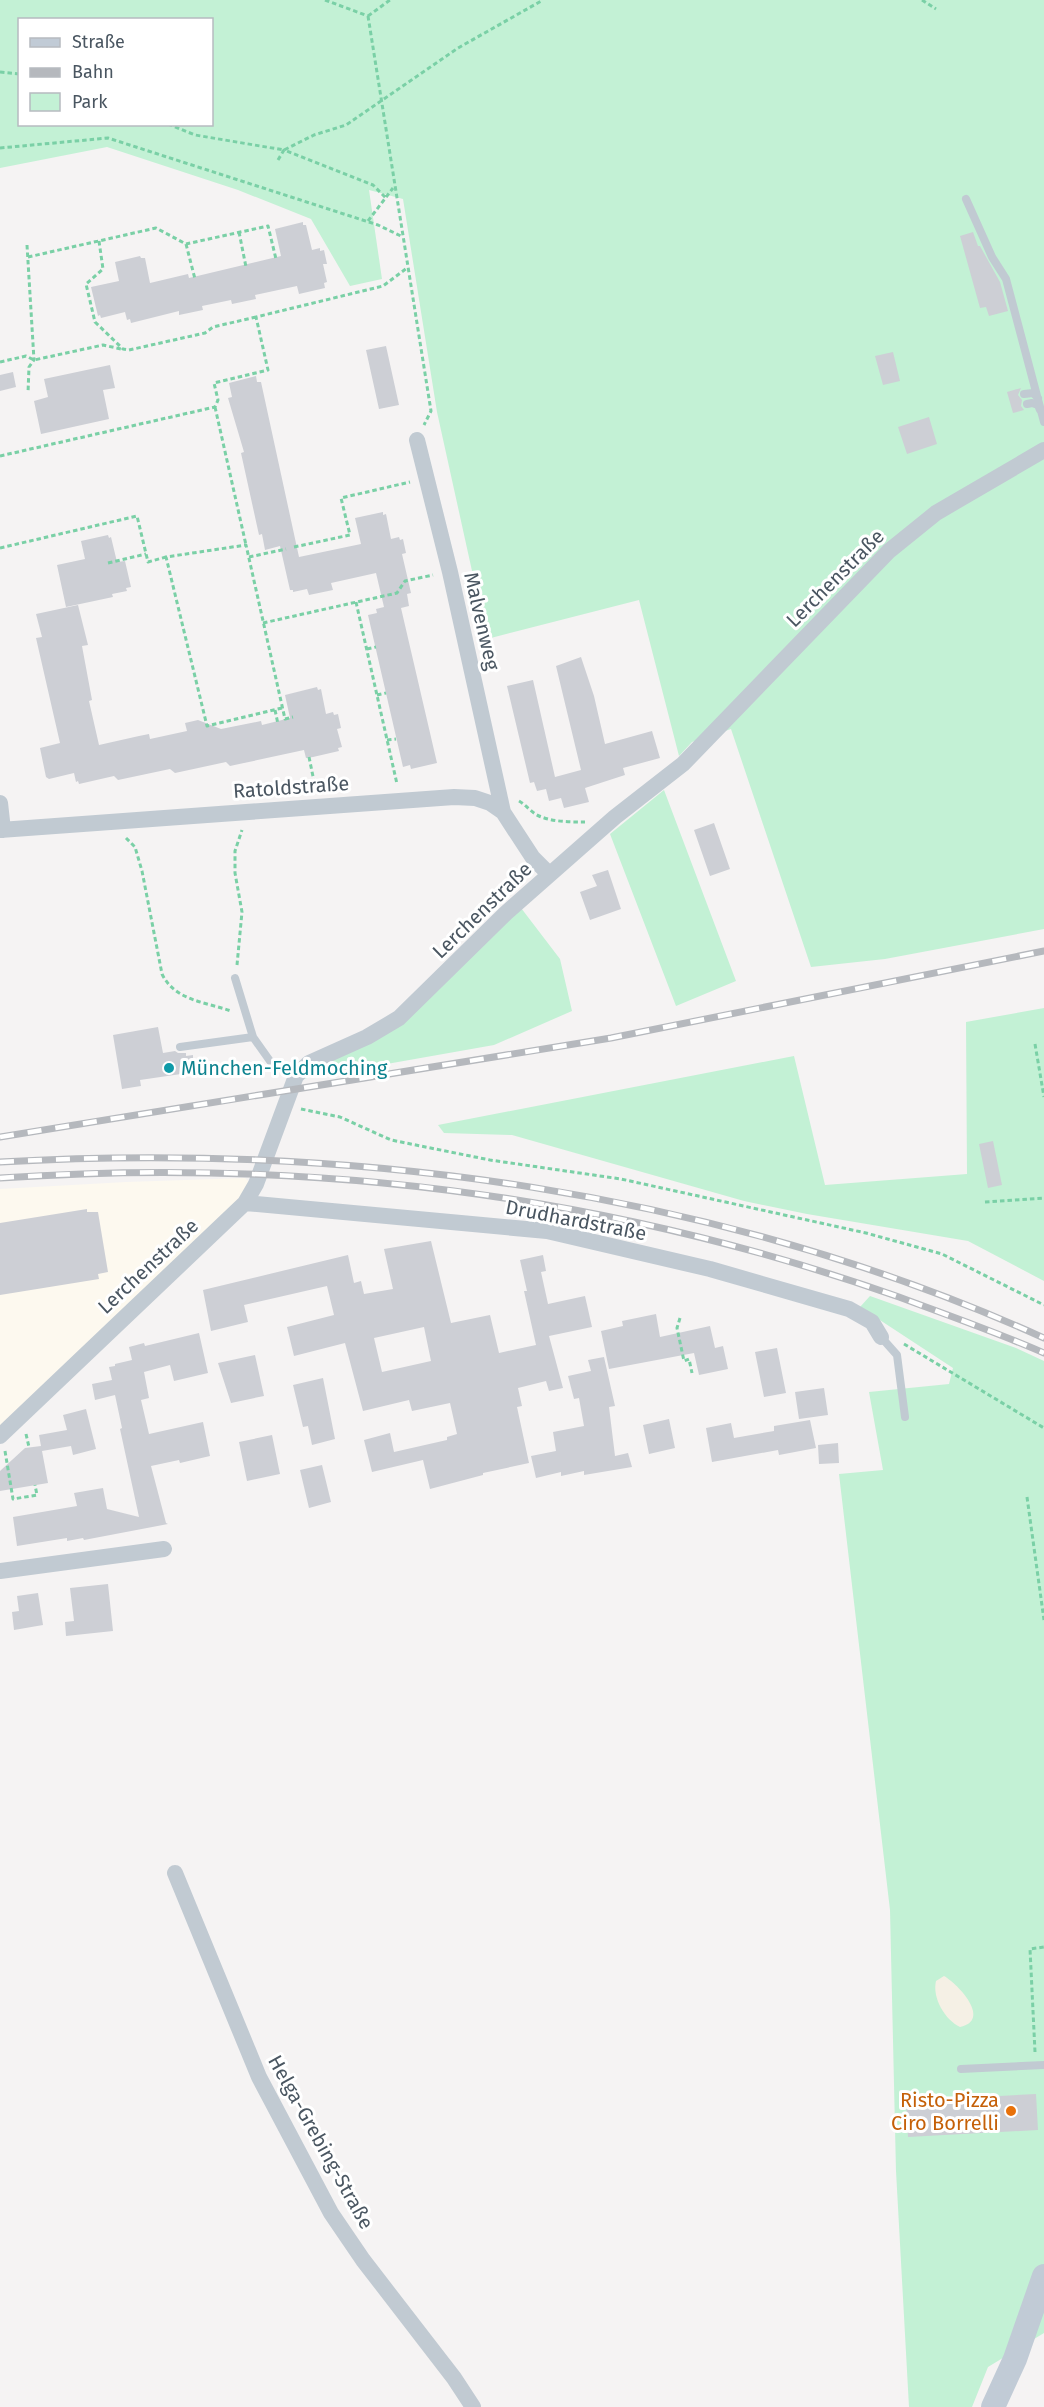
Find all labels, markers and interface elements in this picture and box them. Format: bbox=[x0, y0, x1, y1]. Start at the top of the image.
legend bbox=[18, 18, 213, 126]
text: Straße bbox=[72, 31, 125, 53]
text: Bahn bbox=[72, 61, 114, 83]
text: Park bbox=[72, 91, 108, 113]
street label: Lerchenstraße bbox=[781, 524, 889, 632]
street label: Malvenweg bbox=[459, 570, 505, 673]
street label: Ratoldstraße bbox=[232, 771, 350, 803]
street label: Lerchenstraße bbox=[427, 857, 537, 963]
place label: München-Feldmoching bbox=[181, 1056, 388, 1080]
marker: München-Feldmoching bbox=[162, 1061, 176, 1075]
street label: Drudhardstraße bbox=[503, 1195, 649, 1245]
street label: Lerchenstraße bbox=[93, 1213, 203, 1319]
street label: Helga-Grebing-Straße bbox=[263, 2051, 379, 2233]
place label: Risto-Pizza Ciro Borrelli bbox=[891, 2088, 999, 2135]
marker: Risto-Pizza Ciro Borrelli bbox=[1004, 2104, 1018, 2118]

